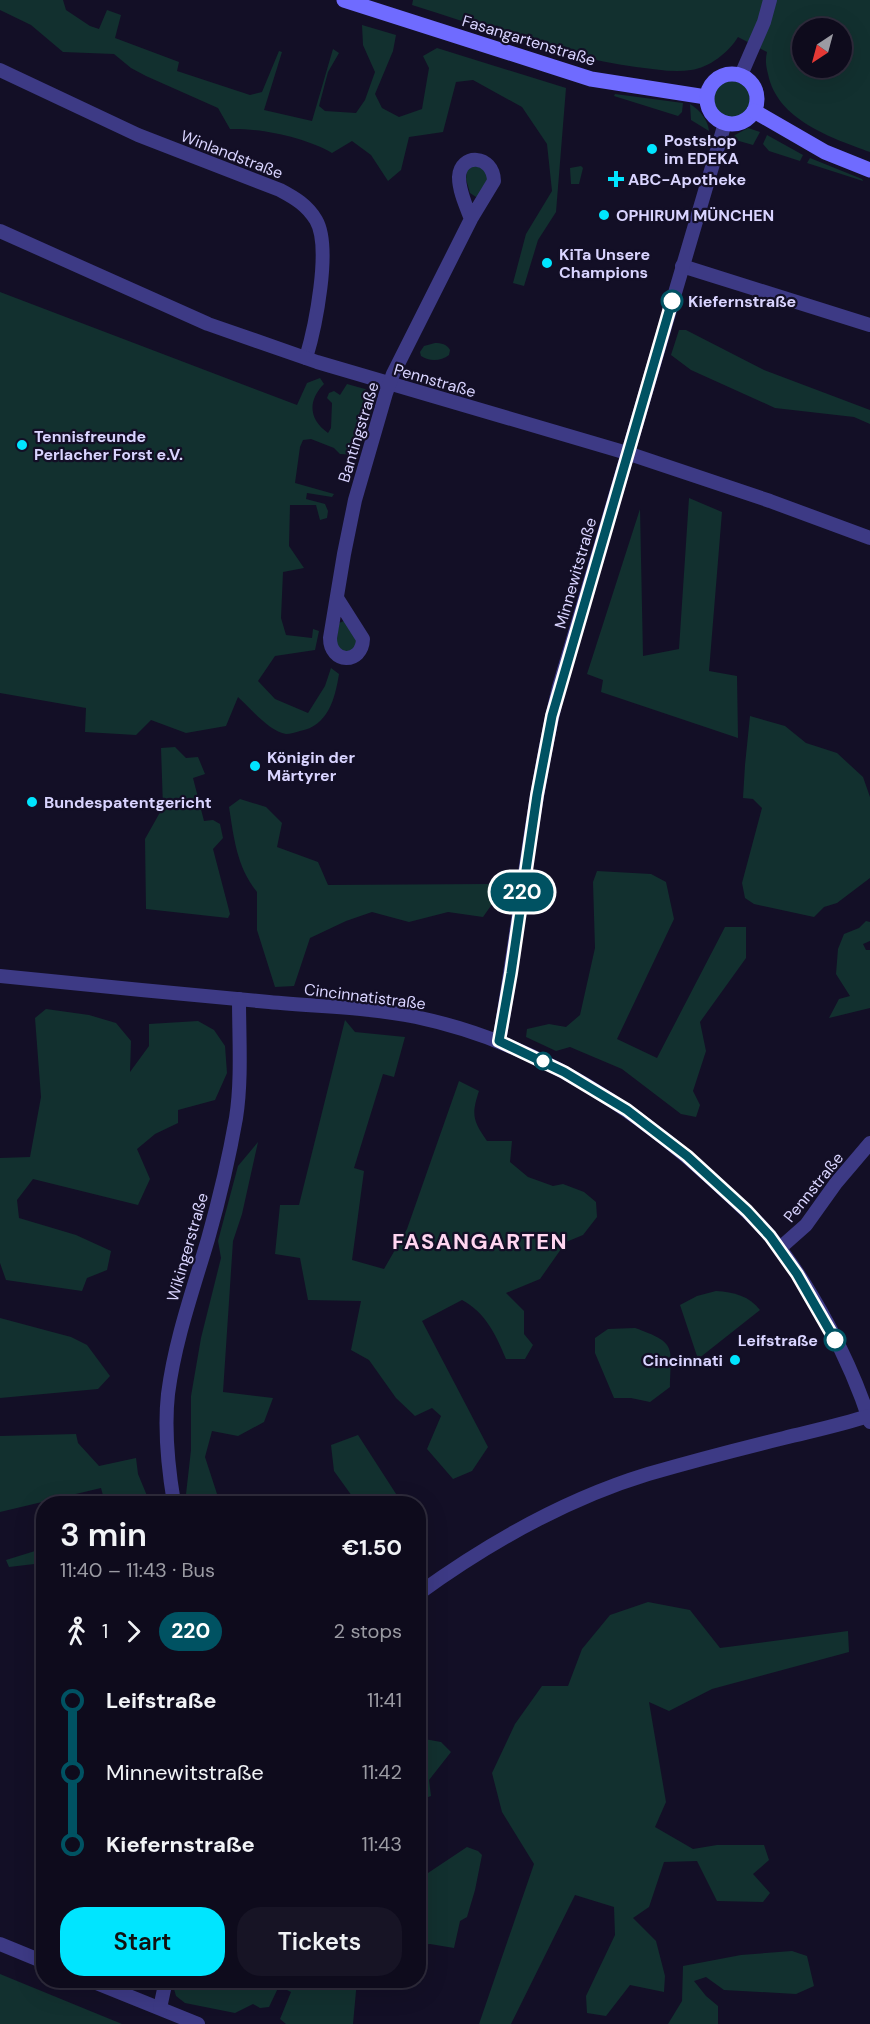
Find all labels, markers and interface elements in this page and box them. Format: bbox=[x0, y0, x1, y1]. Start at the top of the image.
street label: Fasangartenstraße bbox=[460, 10, 598, 71]
north arrow bbox=[792, 18, 852, 78]
map controls bbox=[792, 18, 852, 78]
street label: Winlandstraße bbox=[178, 125, 286, 184]
place label: Postshop im EDEKA bbox=[664, 130, 739, 169]
marker: Postshop im EDEKA bbox=[645, 142, 659, 156]
place label: ABC-Apotheke bbox=[628, 169, 746, 190]
marker: ABC-Apotheke bbox=[609, 172, 623, 186]
place label: OPHIRUM MÜNCHEN bbox=[616, 205, 774, 226]
marker: OPHIRUM MÜNCHEN bbox=[597, 208, 611, 222]
place label: KiTa Unsere Champions bbox=[559, 244, 650, 283]
marker: KiTa Unsere Champions bbox=[540, 256, 554, 270]
marker: Kiefernstraße bbox=[661, 290, 683, 312]
place label: Kiefernstraße bbox=[688, 291, 796, 312]
street label: Pennstraße bbox=[391, 359, 478, 402]
street label: Bantingstraße bbox=[333, 379, 384, 485]
place label: Tennisfreunde Perlacher Forst e.V. bbox=[34, 426, 183, 465]
marker: Tennisfreunde Perlacher Forst e.V. bbox=[15, 438, 29, 452]
street label: Minnewitstraße bbox=[550, 515, 601, 631]
place label: Königin der Märtyrer bbox=[267, 747, 355, 786]
marker: Königin der Märtyrer bbox=[248, 759, 262, 773]
place label: Bundespatentgericht bbox=[44, 792, 212, 813]
marker: Bundespatentgericht bbox=[25, 795, 39, 809]
line badge: 220 bbox=[488, 872, 556, 912]
text: 220 bbox=[503, 878, 541, 906]
street label: Cincinnatistraße bbox=[303, 979, 427, 1014]
unlabelled marker bbox=[534, 1052, 552, 1070]
street label: Pennstraße bbox=[779, 1148, 848, 1227]
street label: Wikingerstraße bbox=[162, 1190, 213, 1304]
district label: FASANGARTEN bbox=[392, 1227, 568, 1256]
marker: Leifstraße bbox=[824, 1329, 846, 1351]
place label: Leifstraße bbox=[738, 1330, 818, 1351]
place label: Cincinnati bbox=[643, 1350, 723, 1371]
marker: Cincinnati bbox=[728, 1353, 742, 1367]
text: 3 min bbox=[60, 1513, 147, 1556]
text: €1.50 bbox=[342, 1533, 402, 1562]
text: 11:40 – 11:43 · Bus bbox=[60, 1557, 215, 1583]
icon: walk bbox=[60, 1615, 93, 1648]
icon: forward bbox=[117, 1615, 150, 1648]
text: 220 bbox=[171, 1617, 210, 1645]
text: 1 bbox=[102, 1618, 108, 1644]
text: 2 stops bbox=[334, 1618, 402, 1644]
text: Leifstraße bbox=[106, 1686, 216, 1715]
text: 11:41 bbox=[367, 1687, 402, 1713]
text: Minnewitstraße bbox=[106, 1758, 264, 1787]
text: 11:42 bbox=[362, 1759, 402, 1785]
text: Kiefernstraße bbox=[106, 1830, 255, 1859]
text: 11:43 bbox=[362, 1831, 402, 1857]
button: Start bbox=[60, 1907, 225, 1976]
button: Tickets bbox=[237, 1907, 402, 1976]

